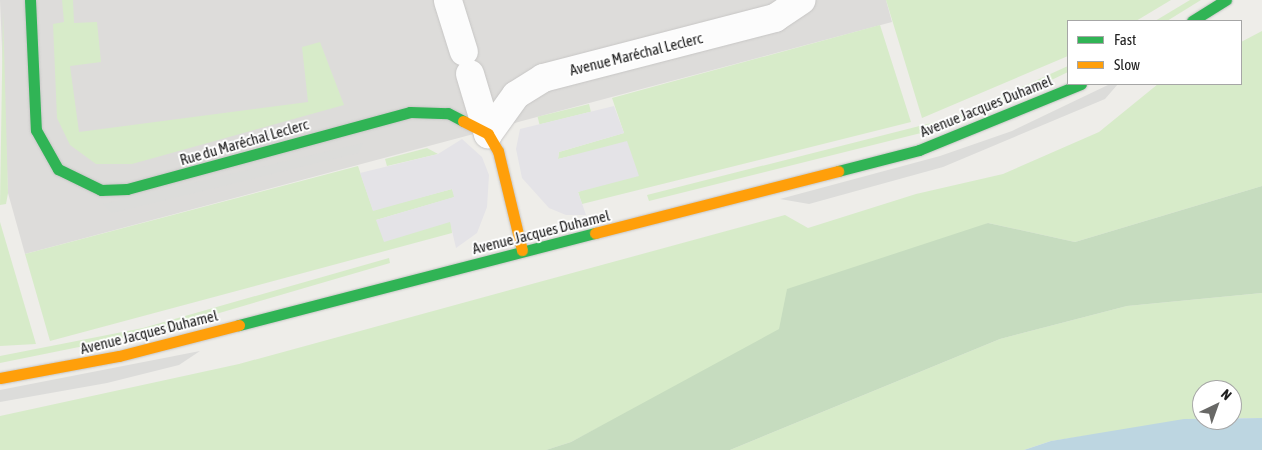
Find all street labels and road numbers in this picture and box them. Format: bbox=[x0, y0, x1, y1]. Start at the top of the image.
street label: Avenue Maréchal Leclerc bbox=[568, 29, 704, 79]
street label: Avenue Jacques Duhamel bbox=[917, 71, 1055, 141]
street label: Rue du Maréchal Leclerc bbox=[178, 115, 310, 169]
street label: Avenue Jacques Duhamel bbox=[470, 206, 612, 258]
street label: Avenue Jacques Duhamel bbox=[78, 306, 220, 358]

